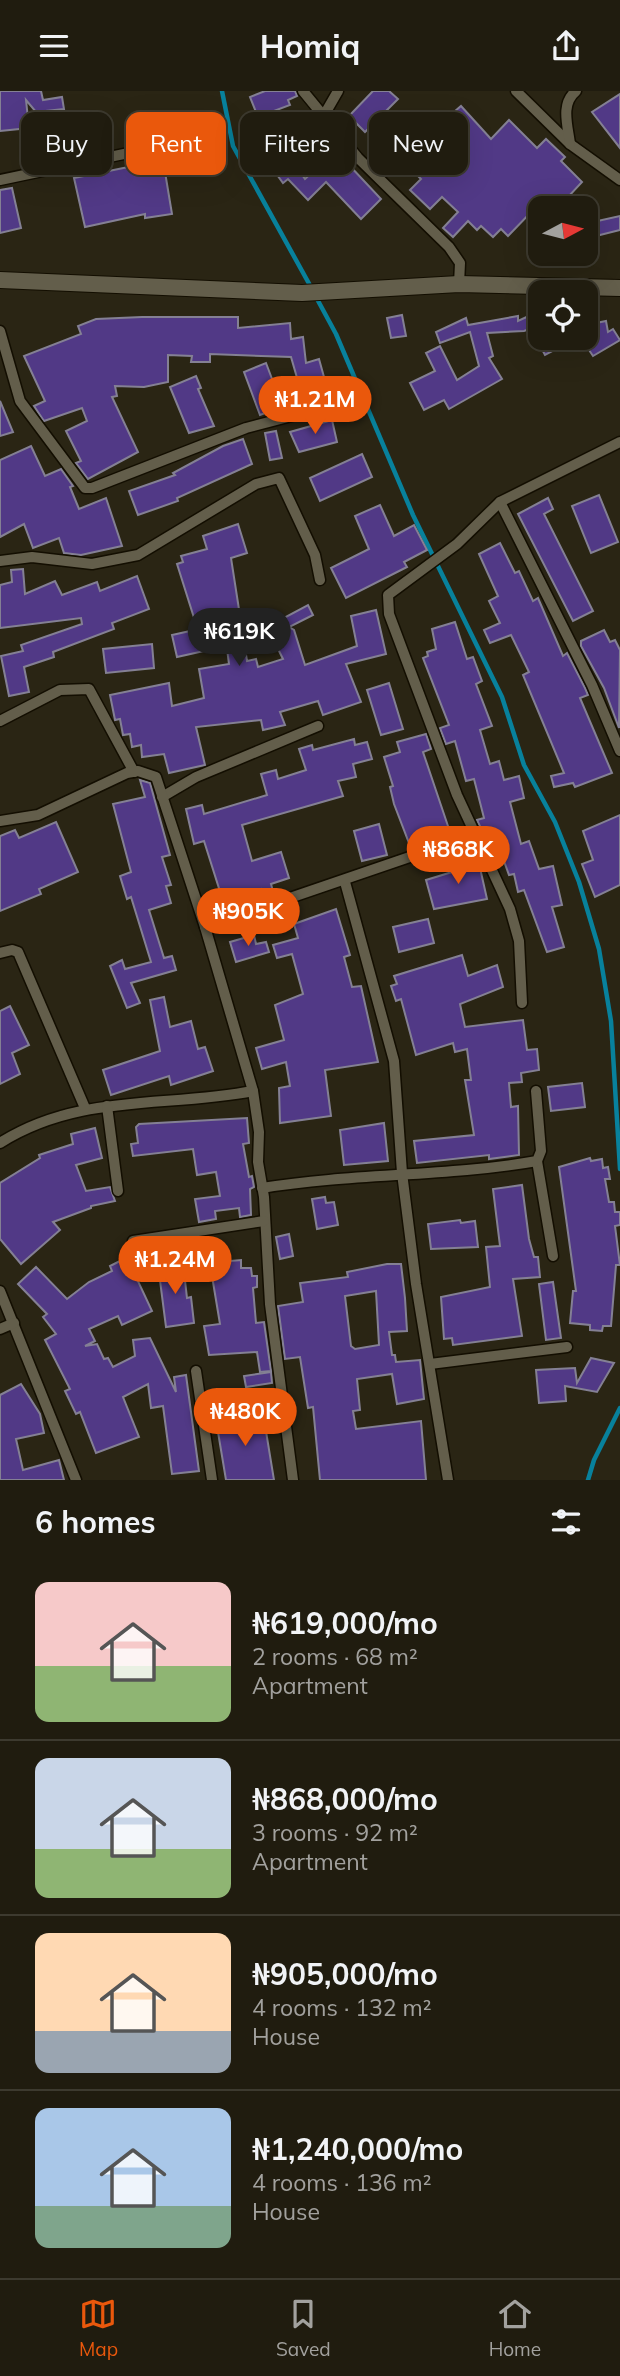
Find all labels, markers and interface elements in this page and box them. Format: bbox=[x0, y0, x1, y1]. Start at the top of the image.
text: Homiq bbox=[260, 26, 360, 66]
icon: menu bbox=[35, 27, 73, 65]
icon: share bbox=[547, 27, 585, 65]
chip: Buy bbox=[21, 112, 112, 175]
chip: Rent bbox=[126, 112, 226, 175]
chip: Filters bbox=[240, 112, 355, 175]
chip: New bbox=[369, 112, 468, 175]
north arrow bbox=[528, 196, 598, 266]
map controls bbox=[528, 196, 598, 350]
button: locate bbox=[528, 280, 598, 350]
pin: ₦1.21M bbox=[258, 377, 372, 436]
text: ₦1.21M bbox=[275, 384, 355, 413]
pin: ₦619K bbox=[190, 609, 288, 668]
text: ₦619K bbox=[204, 616, 274, 645]
pin: ₦868K bbox=[409, 827, 507, 886]
text: ₦868K bbox=[423, 834, 493, 863]
pin: ₦905K bbox=[199, 889, 297, 948]
text: ₦905K bbox=[213, 896, 283, 925]
pin: ₦1.24M bbox=[118, 1237, 232, 1296]
text: ₦1.24M bbox=[135, 1244, 215, 1273]
pin: ₦480K bbox=[196, 1389, 294, 1448]
text: ₦480K bbox=[210, 1396, 280, 1425]
text: 6 homes bbox=[35, 1503, 156, 1541]
icon: filters bbox=[547, 1503, 585, 1541]
text: ₦619,000/mo bbox=[252, 1604, 438, 1642]
icon: home bbox=[91, 1610, 175, 1694]
text: 2 rooms · 68 m² bbox=[252, 1642, 418, 1671]
text: Apartment bbox=[252, 1671, 368, 1700]
text: ₦868,000/mo bbox=[252, 1780, 438, 1818]
icon: home bbox=[91, 1786, 175, 1870]
text: 3 rooms · 92 m² bbox=[252, 1818, 418, 1847]
text: Apartment bbox=[252, 1847, 368, 1876]
text: ₦905,000/mo bbox=[252, 1955, 438, 1993]
icon: home bbox=[91, 1961, 175, 2045]
text: 4 rooms · 132 m² bbox=[252, 1993, 432, 2022]
text: House bbox=[252, 2022, 320, 2051]
text: ₦1,240,000/mo bbox=[252, 2130, 463, 2168]
icon: home bbox=[91, 2136, 175, 2220]
text: 4 rooms · 136 m² bbox=[252, 2168, 432, 2197]
text: House bbox=[252, 2197, 320, 2226]
tab: Map bbox=[79, 2295, 118, 2361]
tab: Saved bbox=[276, 2295, 331, 2361]
tab: Home bbox=[489, 2295, 541, 2361]

